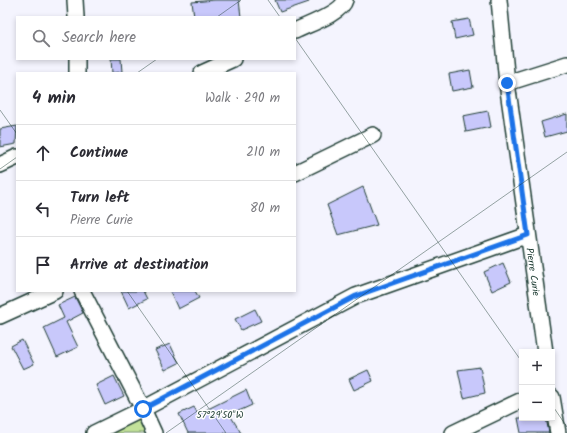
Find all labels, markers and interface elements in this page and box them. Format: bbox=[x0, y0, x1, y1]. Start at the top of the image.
search box bbox=[16, 16, 296, 60]
text: Search here bbox=[62, 26, 136, 50]
icon: search bbox=[30, 27, 52, 49]
route end bbox=[498, 74, 516, 92]
text: 4 min bbox=[32, 85, 76, 112]
text: Walk · 290 m bbox=[205, 88, 280, 109]
text: Continue bbox=[70, 141, 128, 165]
icon: ahead bbox=[32, 142, 54, 164]
text: 210 m bbox=[246, 142, 280, 163]
text: Turn left bbox=[70, 186, 130, 210]
icon: left bbox=[32, 198, 54, 220]
text: 80 m bbox=[250, 198, 280, 219]
text: Pierre Curie bbox=[70, 210, 133, 231]
street label: Pierre Curie bbox=[521, 247, 544, 297]
text: Arrive at destination bbox=[70, 253, 209, 277]
icon: arrive bbox=[32, 254, 54, 276]
map controls bbox=[519, 349, 555, 421]
button: + bbox=[519, 349, 555, 385]
button: − bbox=[519, 385, 555, 421]
route start bbox=[134, 400, 152, 418]
text: 57°29'50"W bbox=[196, 407, 244, 423]

